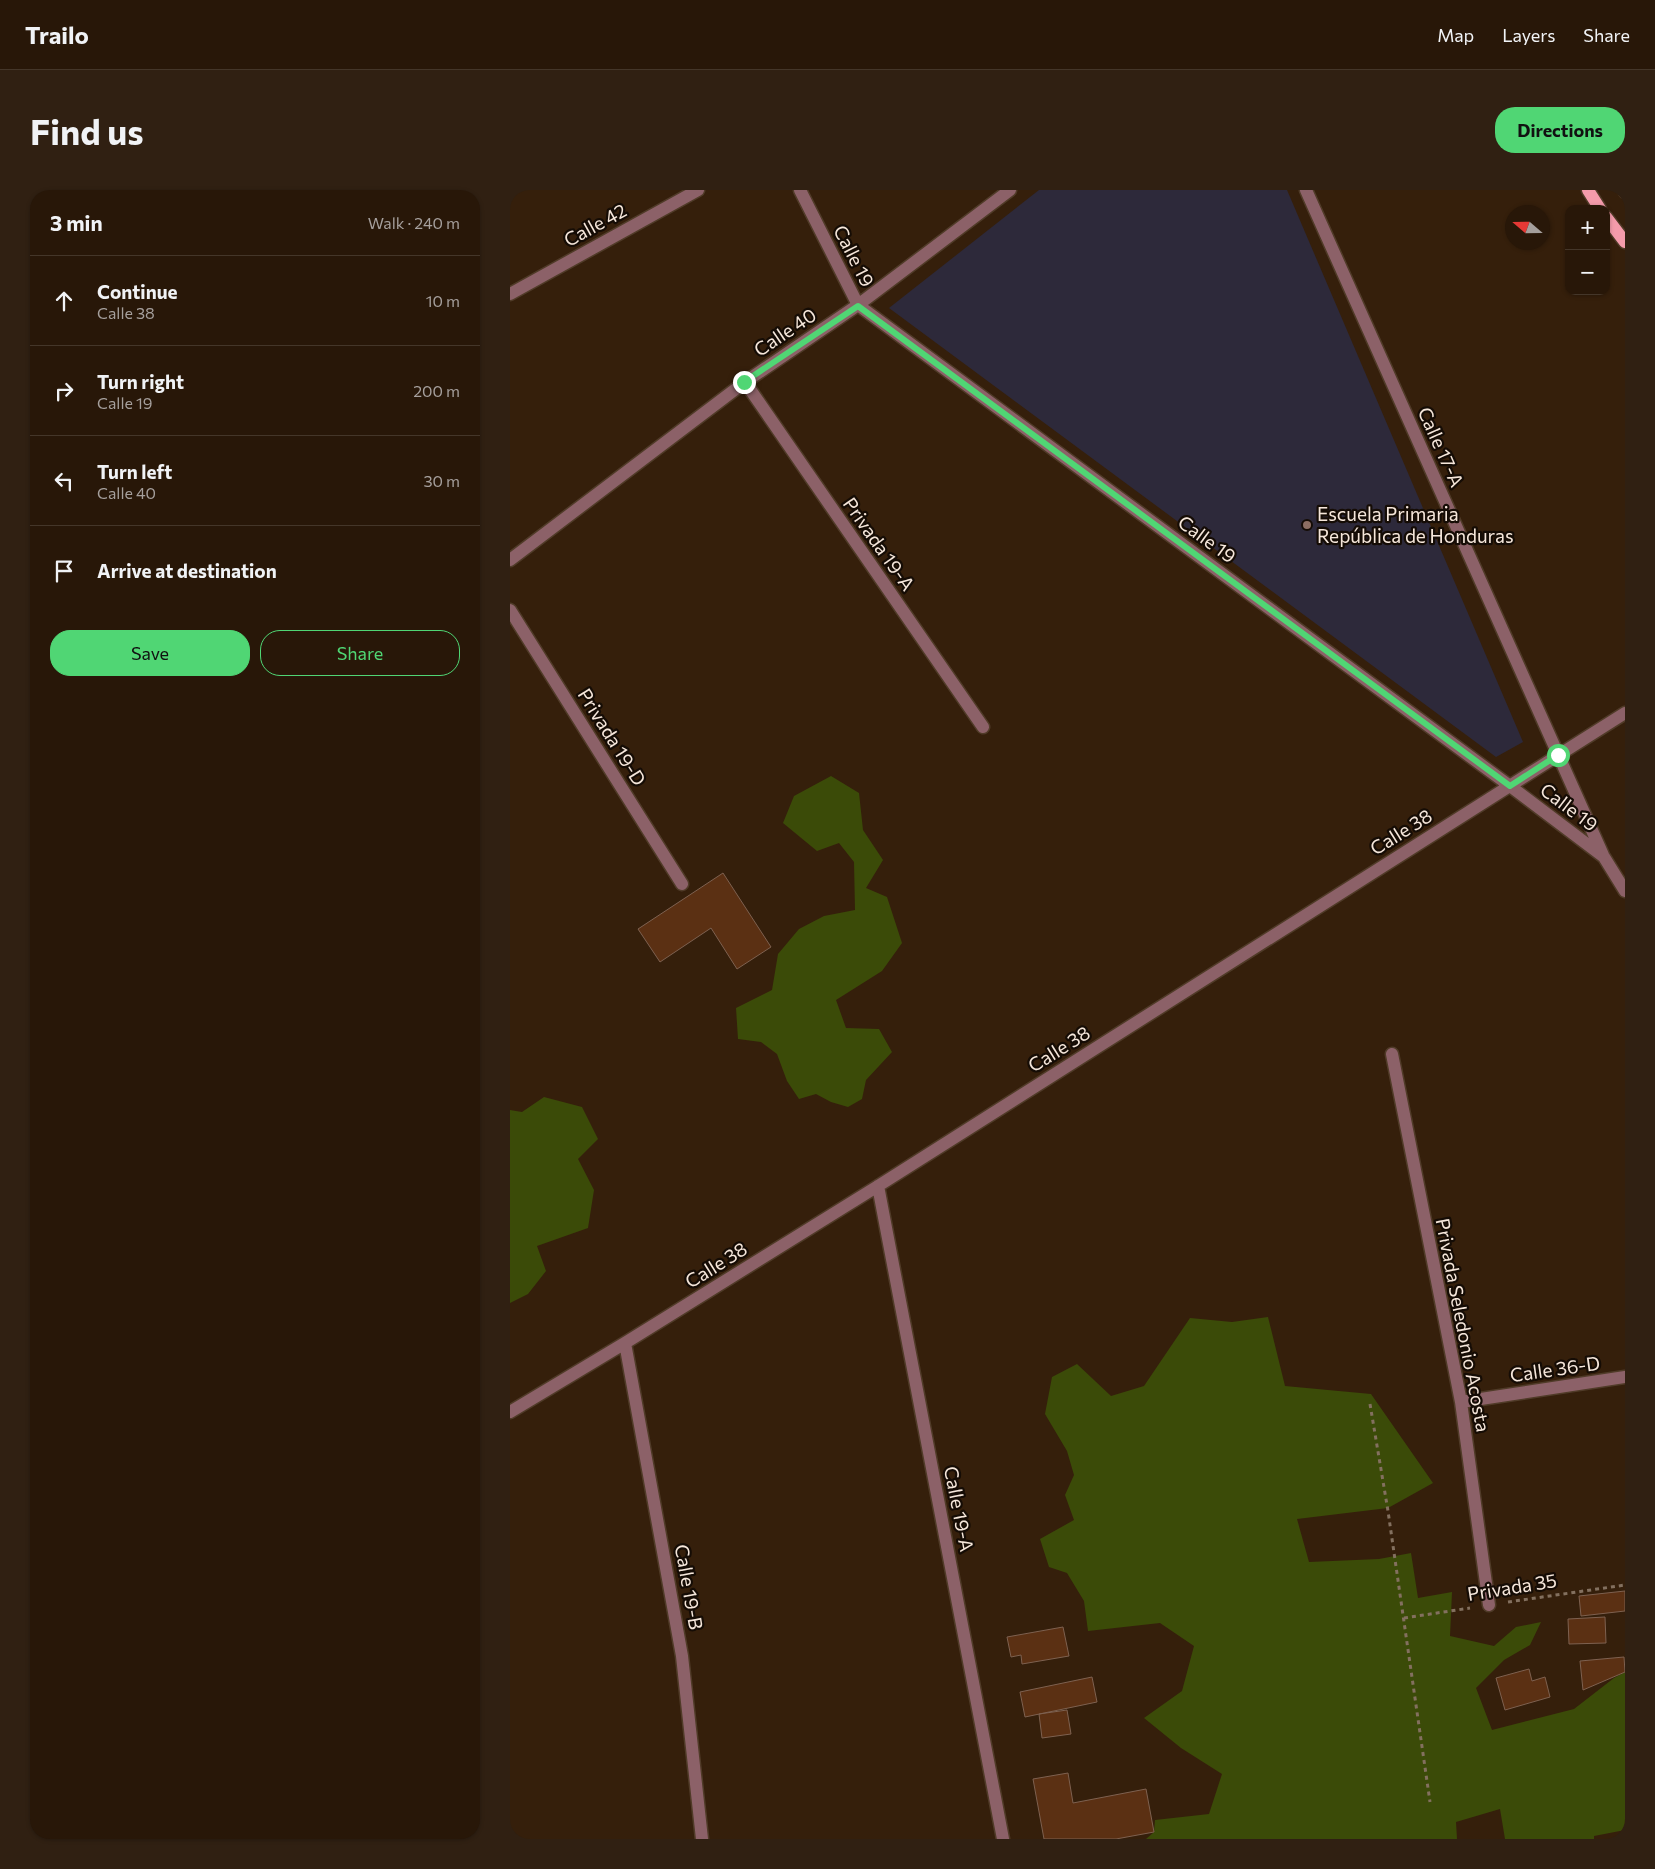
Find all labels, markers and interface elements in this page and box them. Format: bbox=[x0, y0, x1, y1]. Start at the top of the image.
text: Trailo bbox=[25, 20, 89, 49]
text: Map bbox=[1437, 24, 1474, 46]
text: Layers bbox=[1502, 24, 1555, 46]
text: Share bbox=[1583, 24, 1630, 46]
button: Directions bbox=[1495, 107, 1625, 153]
text: Find us bbox=[30, 109, 144, 152]
street label: Calle 42 bbox=[559, 198, 630, 251]
north arrow bbox=[1505, 205, 1550, 250]
map controls bbox=[1565, 205, 1610, 295]
button: + bbox=[1565, 205, 1610, 250]
text: 3 min bbox=[50, 210, 103, 235]
text: Walk · 240 m bbox=[368, 213, 460, 232]
street label: Calle 19 bbox=[829, 221, 880, 290]
button: − bbox=[1565, 250, 1610, 295]
text: Continue bbox=[97, 280, 177, 303]
icon: ahead bbox=[50, 287, 78, 315]
text: 10 m bbox=[426, 291, 460, 310]
street label: Calle 40 bbox=[749, 302, 820, 361]
text: Calle 38 bbox=[97, 303, 155, 322]
text: Turn right bbox=[97, 370, 184, 393]
route end bbox=[733, 371, 756, 394]
icon: right bbox=[50, 377, 78, 405]
text: 200 m bbox=[413, 381, 460, 400]
text: Calle 19 bbox=[97, 393, 153, 412]
street label: Calle 17-A bbox=[1414, 403, 1469, 490]
text: Turn left bbox=[97, 460, 172, 483]
icon: left bbox=[50, 467, 78, 495]
text: 30 m bbox=[423, 471, 460, 490]
text: Calle 40 bbox=[97, 483, 156, 502]
street label: Privada 19-A bbox=[839, 493, 920, 595]
place label: Escuela Primaria República de Honduras bbox=[1317, 502, 1514, 547]
street label: Calle 19 bbox=[1174, 510, 1241, 567]
marker: Escuela Primaria República de Honduras bbox=[1301, 519, 1313, 531]
icon: arrive bbox=[50, 557, 78, 585]
text: Arrive at destination bbox=[97, 559, 277, 582]
button: Save bbox=[50, 630, 250, 676]
button: Share bbox=[260, 630, 460, 676]
street label: Privada 19-D bbox=[573, 684, 651, 790]
route start bbox=[1547, 744, 1570, 767]
street label: Calle 19 bbox=[1536, 778, 1603, 836]
street label: Calle 38 bbox=[1366, 804, 1436, 860]
street label: Calle 38 bbox=[1024, 1021, 1094, 1077]
street label: Privada Seledonio Acosta bbox=[1431, 1216, 1495, 1434]
street label: Calle 38 bbox=[681, 1237, 751, 1293]
street label: Calle 36-D bbox=[1508, 1351, 1601, 1386]
street label: Calle 19-A bbox=[940, 1464, 979, 1554]
street label: Calle 19-B bbox=[671, 1542, 708, 1631]
street label: Privada 35 bbox=[1466, 1568, 1558, 1605]

